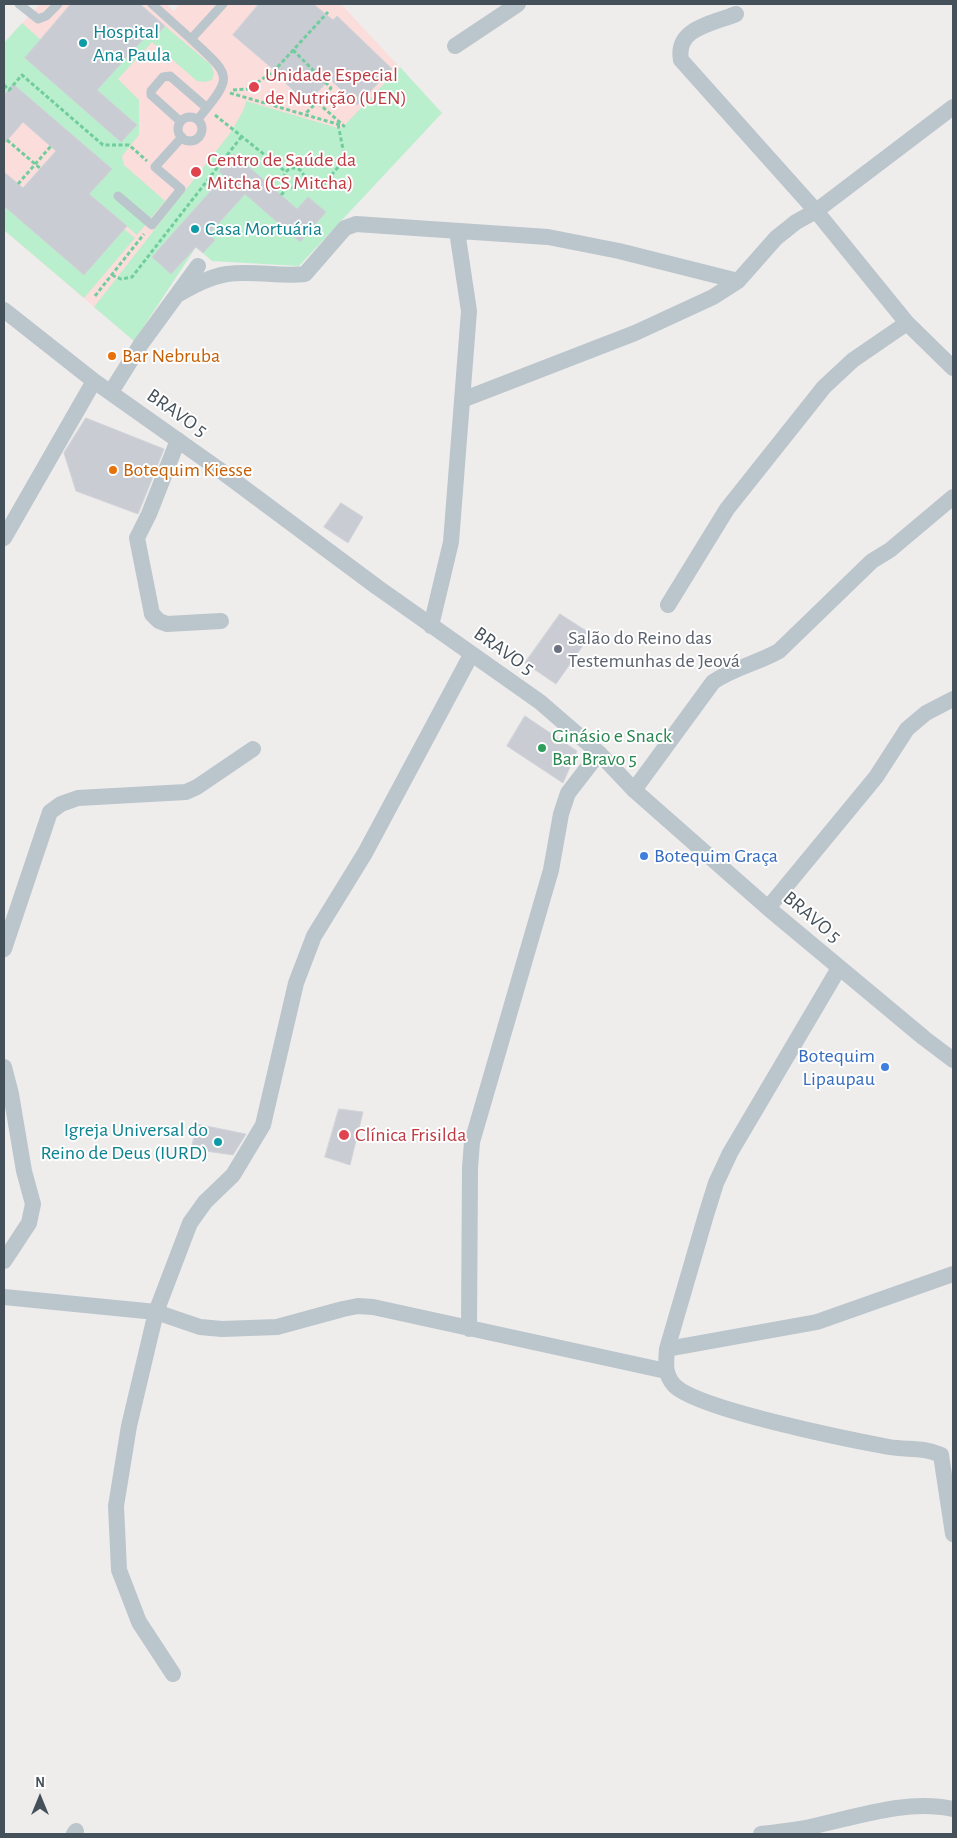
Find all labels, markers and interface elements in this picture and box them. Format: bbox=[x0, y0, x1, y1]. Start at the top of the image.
place label: Hospital Ana Paula bbox=[93, 20, 171, 67]
marker: Hospital Ana Paula bbox=[77, 37, 89, 49]
place label: Unidade Especial de Nutrição (UEN) bbox=[265, 63, 407, 110]
marker: Unidade Especial de Nutrição (UEN) bbox=[247, 80, 261, 94]
place label: Centro de Saúde da Mitcha (CS Mitcha) bbox=[207, 148, 356, 195]
marker: Centro de Saúde da Mitcha (CS Mitcha) bbox=[189, 165, 203, 179]
place label: Casa Mortuária bbox=[205, 217, 322, 241]
marker: Casa Mortuária bbox=[189, 223, 201, 235]
place label: Bar Nebruba bbox=[122, 344, 220, 368]
marker: Bar Nebruba bbox=[106, 350, 118, 362]
street label: BRAVO 5 bbox=[142, 384, 212, 442]
place label: Botequim Kiesse bbox=[123, 458, 252, 482]
marker: Botequim Kiesse bbox=[107, 464, 119, 476]
street label: BRAVO 5 bbox=[469, 622, 539, 680]
place label: Salão do Reino das Testemunhas de Jeová bbox=[568, 626, 740, 673]
marker: Salão do Reino das Testemunhas de Jeová bbox=[552, 643, 564, 655]
place label: Ginásio e Snack Bar Bravo 5 bbox=[552, 724, 672, 771]
marker: Ginásio e Snack Bar Bravo 5 bbox=[536, 742, 548, 754]
place label: Botequim Graça bbox=[654, 844, 778, 868]
marker: Botequim Graça bbox=[638, 850, 650, 862]
street label: BRAVO 5 bbox=[778, 886, 846, 948]
place label: Botequim Lipaupau bbox=[798, 1044, 875, 1091]
marker: Botequim Lipaupau bbox=[879, 1061, 891, 1073]
place label: Igreja Universal do Reino de Deus (IURD) bbox=[40, 1118, 208, 1165]
place label: Clínica Frisilda bbox=[355, 1123, 466, 1147]
marker: Clínica Frisilda bbox=[337, 1128, 351, 1142]
marker: Igreja Universal do Reino de Deus (IURD) bbox=[212, 1136, 224, 1148]
north arrow bbox=[15, 1773, 65, 1823]
text: N bbox=[35, 1776, 45, 1790]

